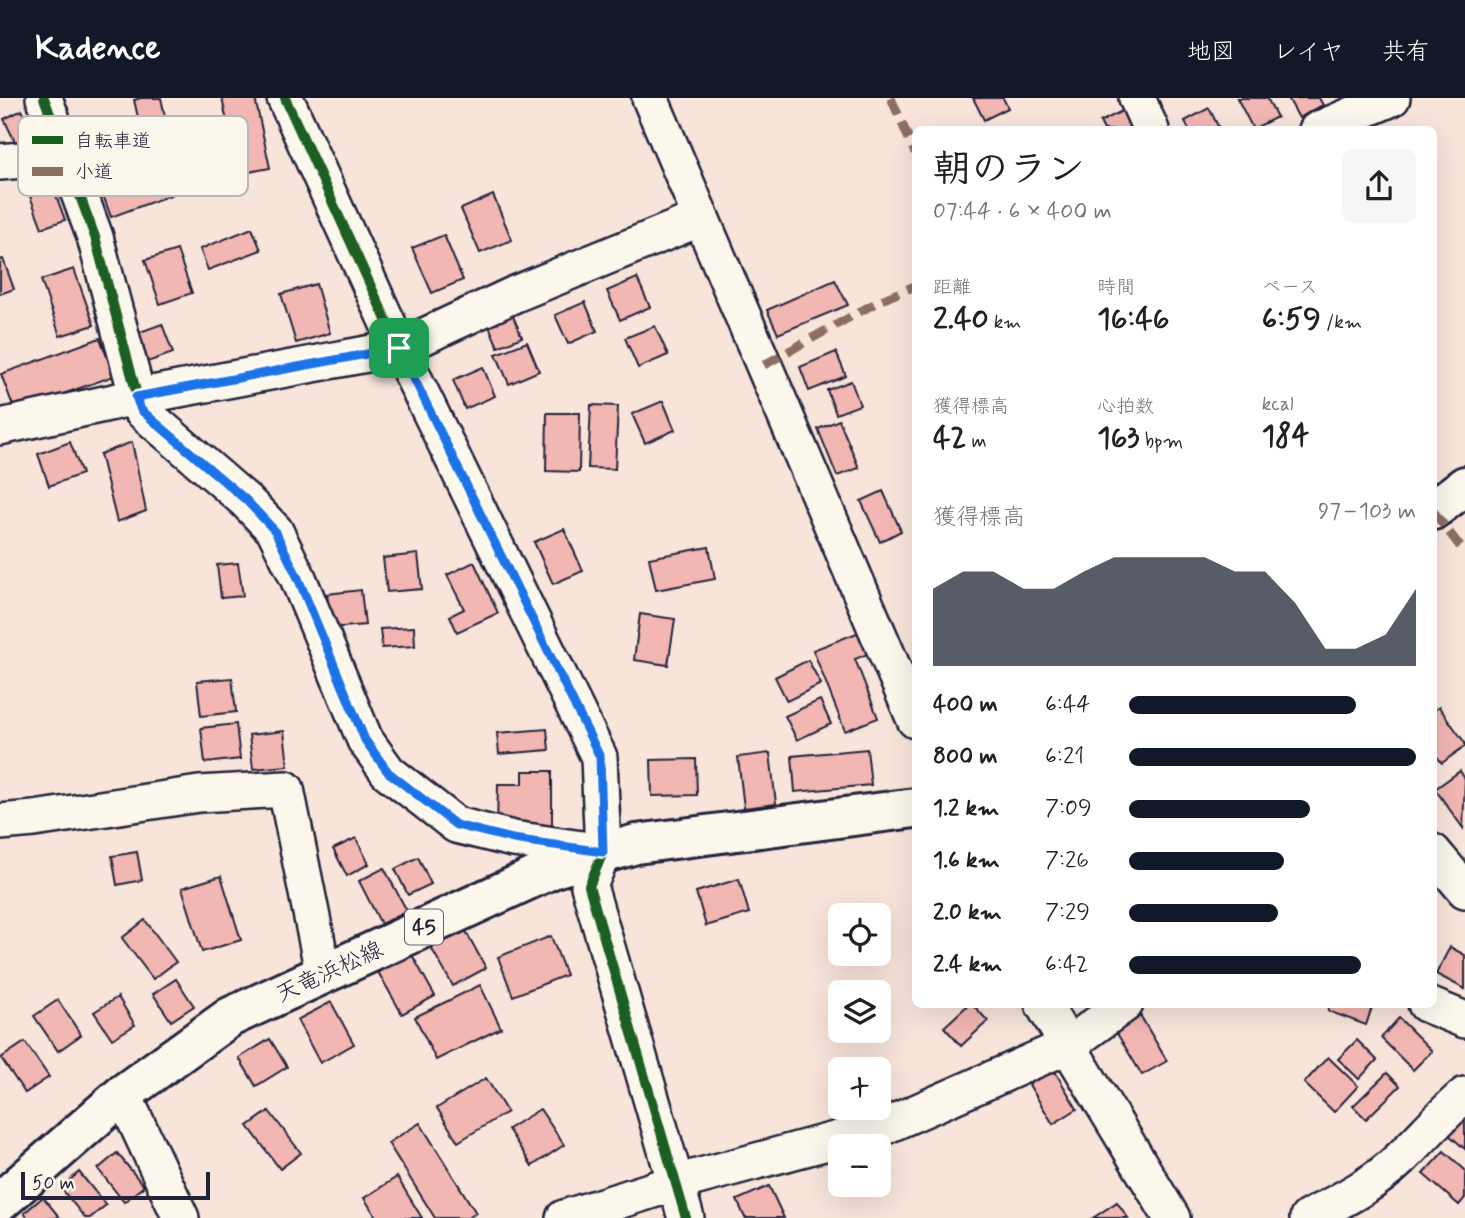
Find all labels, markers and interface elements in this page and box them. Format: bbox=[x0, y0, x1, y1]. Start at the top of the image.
text: Kadence bbox=[35, 27, 161, 71]
text: 地図 bbox=[1187, 37, 1235, 68]
text: レイヤ bbox=[1273, 37, 1344, 68]
text: 共有 bbox=[1382, 37, 1430, 68]
legend bbox=[18, 116, 248, 196]
text: 自転車道 bbox=[75, 129, 151, 154]
text: 朝のラン bbox=[933, 146, 1085, 195]
button: share bbox=[1342, 149, 1416, 223]
text: 小道 bbox=[75, 160, 113, 185]
text: 07:44 · 6 × 400 m bbox=[933, 197, 1112, 227]
text: 距離 bbox=[933, 275, 971, 300]
text: 時間 bbox=[1097, 275, 1135, 300]
text: ペース bbox=[1262, 275, 1318, 300]
text: 2.40 bbox=[933, 300, 989, 339]
text: 16:46 bbox=[1097, 300, 1169, 339]
text: 6:59 bbox=[1262, 300, 1321, 339]
text: km bbox=[989, 310, 1021, 335]
text: /km bbox=[1321, 310, 1362, 335]
pin bbox=[369, 318, 429, 378]
icon: arrive bbox=[380, 329, 418, 367]
text: kcal bbox=[1262, 392, 1294, 417]
text: 獲得標高 bbox=[933, 394, 1009, 419]
text: 心拍数 bbox=[1097, 394, 1154, 419]
text: 184 bbox=[1262, 417, 1309, 456]
text: 42 bbox=[933, 419, 966, 458]
text: 163 bbox=[1097, 419, 1140, 458]
text: m bbox=[966, 429, 987, 454]
text: bpm bbox=[1140, 429, 1183, 454]
text: 97–103 m bbox=[1318, 497, 1416, 527]
text: 獲得標高 bbox=[933, 503, 1025, 533]
text: 400 m bbox=[933, 690, 998, 720]
text: 6:44 bbox=[1045, 690, 1090, 720]
text: 800 m bbox=[933, 742, 997, 772]
text: 6:21 bbox=[1045, 742, 1084, 772]
text: 1.2 km bbox=[933, 794, 999, 824]
text: 7:09 bbox=[1045, 794, 1092, 824]
text: 1.6 km bbox=[933, 846, 1000, 876]
text: 7:26 bbox=[1045, 846, 1089, 876]
text: 2.0 km bbox=[933, 898, 1002, 928]
text: 7:29 bbox=[1045, 898, 1090, 928]
map controls bbox=[828, 903, 891, 1197]
button: locate bbox=[828, 903, 891, 966]
road number: 45 bbox=[405, 910, 443, 944]
street label: 天竜浜松線 bbox=[271, 935, 388, 1011]
text: 2.4 km bbox=[933, 950, 1002, 980]
text: 6:42 bbox=[1045, 950, 1088, 980]
button: layers bbox=[828, 980, 891, 1043]
button: + bbox=[828, 1057, 891, 1120]
button: − bbox=[828, 1134, 891, 1197]
scale bar bbox=[21, 1169, 210, 1201]
text: 50 m bbox=[32, 1171, 75, 1196]

